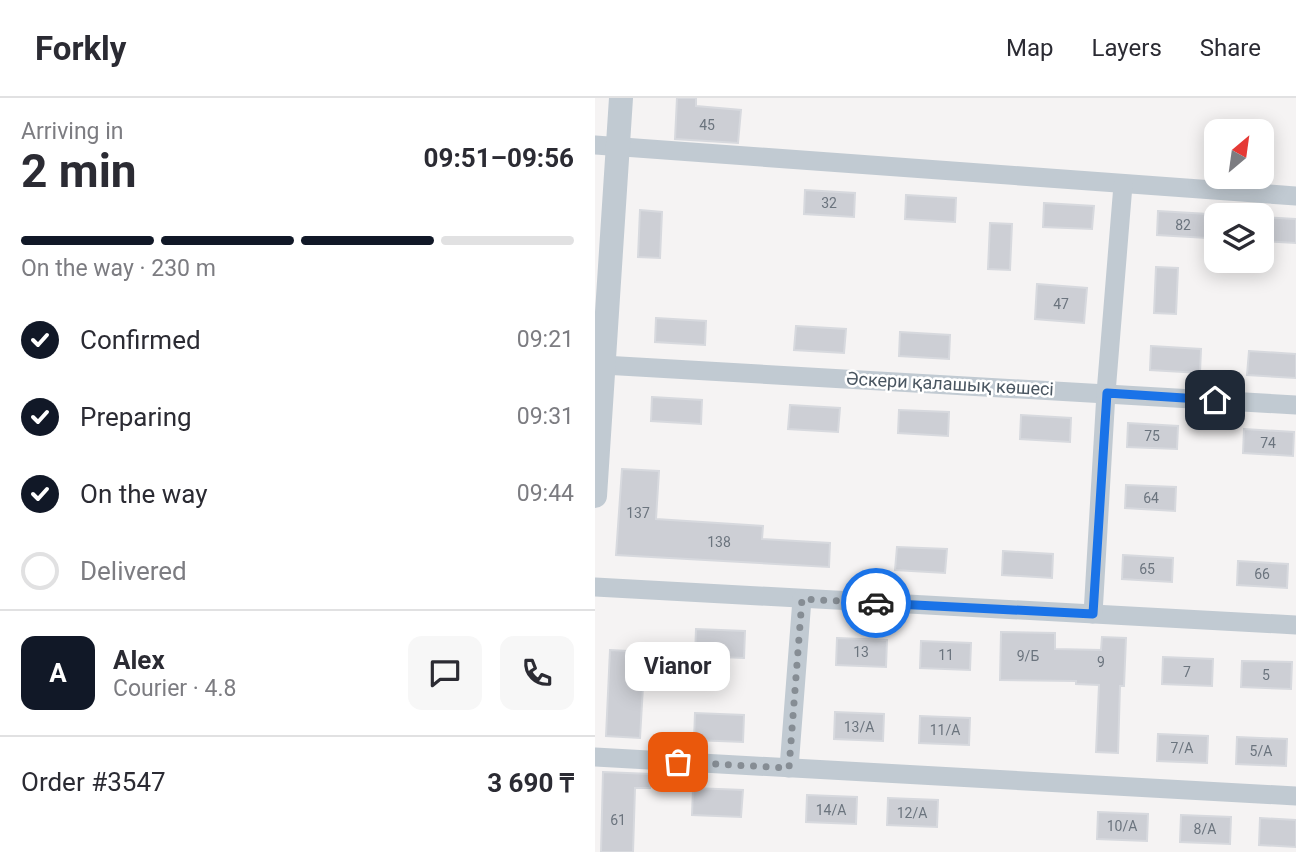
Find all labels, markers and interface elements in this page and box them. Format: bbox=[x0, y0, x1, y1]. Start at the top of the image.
text: Forkly bbox=[35, 29, 126, 68]
text: Map bbox=[1006, 34, 1054, 62]
text: Layers bbox=[1092, 34, 1162, 62]
text: Share bbox=[1200, 34, 1261, 62]
house number: 45 bbox=[699, 117, 715, 133]
text: Arriving in bbox=[21, 118, 124, 145]
north arrow bbox=[1204, 119, 1274, 189]
map controls bbox=[1204, 119, 1274, 273]
text: 09:51–09:56 bbox=[424, 143, 574, 173]
text: 2 min bbox=[21, 144, 137, 198]
house number: 32 bbox=[821, 195, 837, 211]
button: layers bbox=[1204, 203, 1274, 273]
house number: 82 bbox=[1175, 217, 1191, 233]
text: On the way · 230 m bbox=[21, 255, 216, 282]
house number: 47 bbox=[1053, 296, 1069, 312]
icon: check bbox=[21, 321, 59, 359]
text: Confirmed bbox=[80, 325, 201, 355]
text: 09:21 bbox=[517, 326, 574, 353]
street label: Әскери қалашық көшесі bbox=[846, 368, 1054, 399]
pin bbox=[1185, 370, 1245, 430]
icon: home bbox=[1196, 381, 1234, 419]
icon: check bbox=[21, 398, 59, 436]
text: Preparing bbox=[80, 402, 192, 432]
text: 09:31 bbox=[517, 403, 574, 430]
house number: 75 bbox=[1144, 428, 1160, 444]
house number: 74 bbox=[1260, 435, 1276, 451]
icon: check bbox=[21, 475, 59, 513]
text: On the way bbox=[80, 479, 208, 509]
text: 09:44 bbox=[517, 480, 574, 507]
house number: 64 bbox=[1143, 490, 1159, 506]
house number: 137 bbox=[626, 505, 650, 521]
house number: 138 bbox=[707, 534, 731, 550]
text: Delivered bbox=[80, 556, 187, 586]
house number: 65 bbox=[1139, 561, 1155, 577]
house number: 66 bbox=[1254, 566, 1270, 582]
courier bbox=[841, 568, 911, 638]
icon: car bbox=[857, 584, 895, 622]
button: chat bbox=[408, 636, 482, 710]
button: phone bbox=[500, 636, 574, 710]
callout: Vianor bbox=[626, 643, 731, 692]
house number: 13 bbox=[853, 644, 869, 660]
text: Alex bbox=[113, 645, 165, 675]
house number: 11 bbox=[938, 647, 954, 663]
house number: 9/Б bbox=[1017, 648, 1039, 664]
text: Vianor bbox=[644, 653, 711, 680]
house number: 9 bbox=[1097, 654, 1105, 670]
text: A bbox=[49, 658, 67, 688]
house number: 7 bbox=[1183, 664, 1191, 680]
house number: 5 bbox=[1262, 667, 1270, 683]
text: Courier · 4.8 bbox=[113, 675, 236, 702]
house number: 13/А bbox=[844, 719, 874, 735]
house number: 11/А bbox=[930, 722, 960, 738]
pin bbox=[648, 732, 708, 792]
house number: 7/А bbox=[1171, 740, 1193, 756]
icon: bag bbox=[659, 743, 697, 781]
house number: 5/А bbox=[1250, 743, 1272, 759]
text: Order #3547 bbox=[21, 767, 166, 797]
text: 3 690 ₸ bbox=[487, 768, 574, 798]
house number: 14/А bbox=[816, 802, 846, 818]
house number: 12/А bbox=[897, 805, 927, 821]
house number: 61 bbox=[610, 812, 626, 828]
house number: 10/А bbox=[1107, 818, 1137, 834]
house number: 8/А bbox=[1194, 821, 1216, 837]

